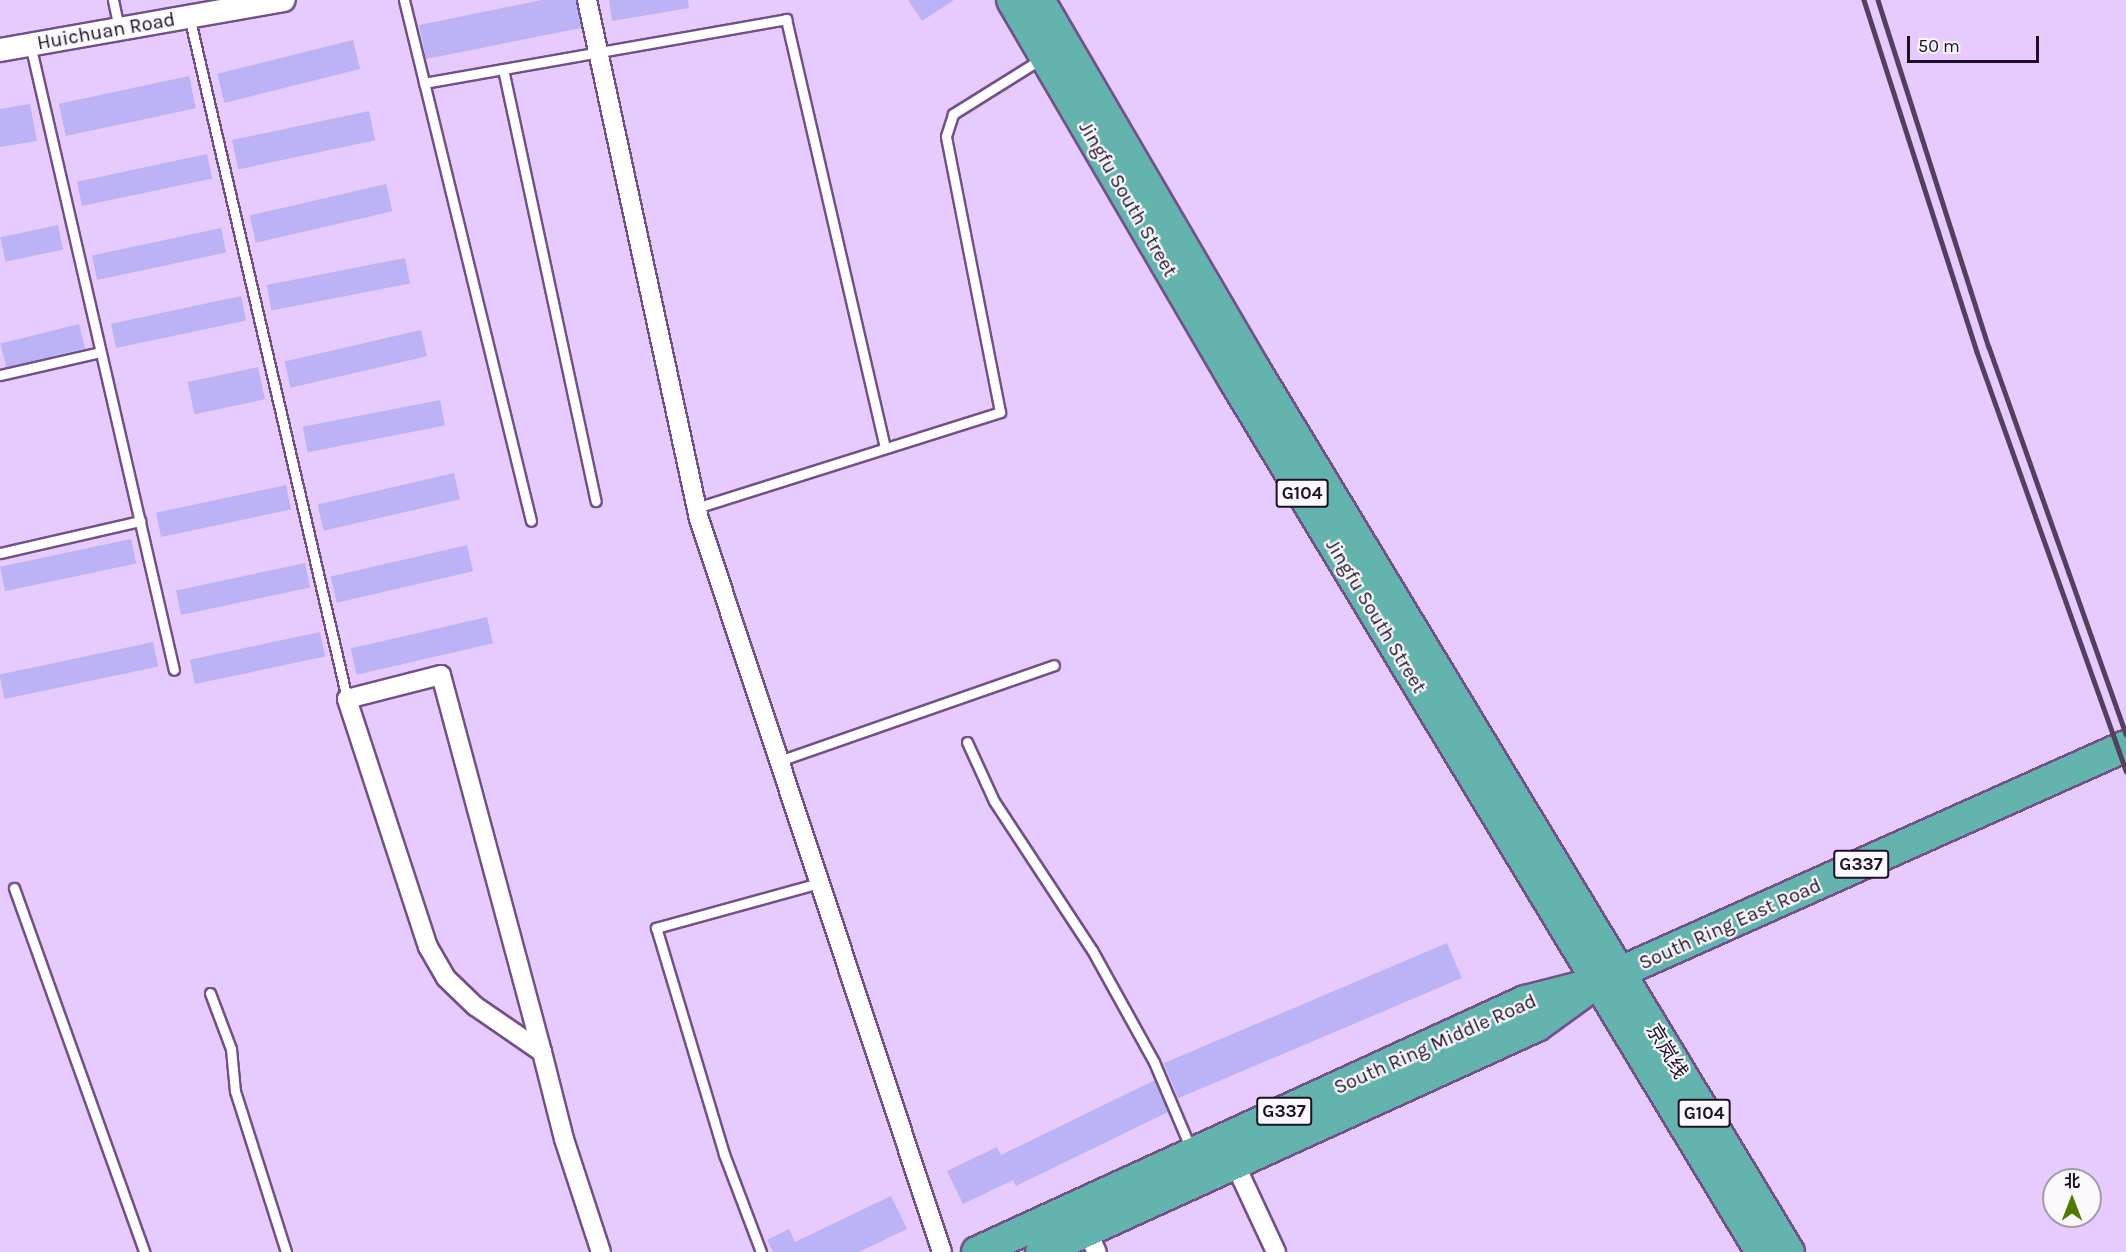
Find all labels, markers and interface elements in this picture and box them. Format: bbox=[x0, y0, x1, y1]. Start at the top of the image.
street label: Huichuan Road bbox=[35, 7, 177, 55]
scale bar bbox=[1910, 24, 2042, 62]
text: 50 m bbox=[1918, 35, 1960, 57]
street label: Jingfu South Street bbox=[1074, 117, 1182, 281]
road number: G104 bbox=[1275, 478, 1329, 508]
street label: Jingfu South Street bbox=[1321, 535, 1431, 697]
road number: G337 bbox=[1832, 849, 1890, 879]
street label: South Ring East Road bbox=[1635, 873, 1825, 975]
street label: South Ring Middle Road bbox=[1330, 988, 1540, 1100]
street label: 京岚线 bbox=[1641, 1019, 1693, 1083]
road number: G337 bbox=[1256, 1096, 1312, 1126]
road number: G104 bbox=[1677, 1098, 1731, 1128]
north arrow bbox=[2042, 1168, 2102, 1228]
text: 北 bbox=[2064, 1172, 2080, 1191]

